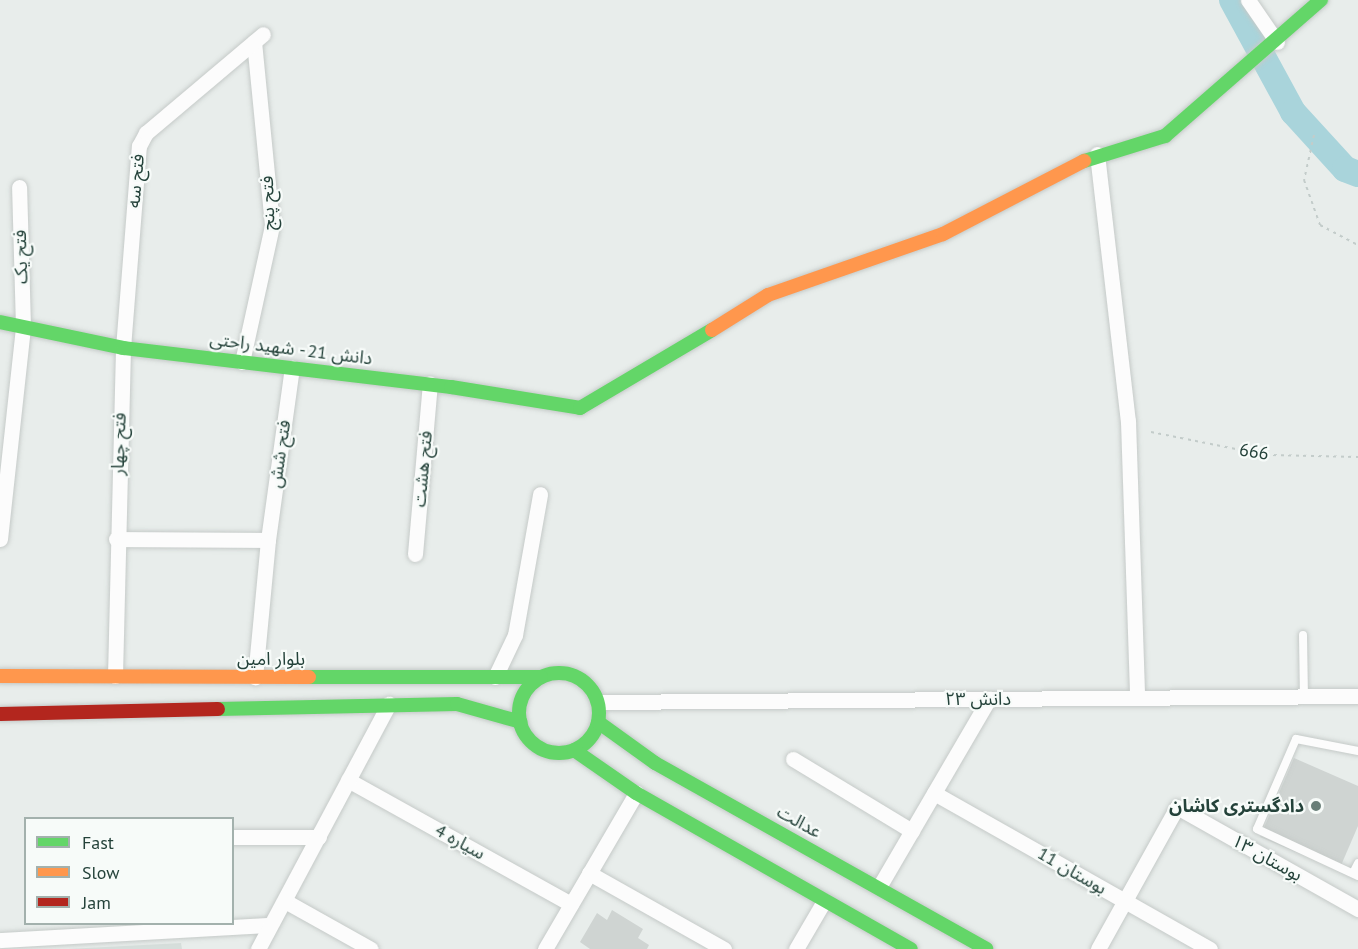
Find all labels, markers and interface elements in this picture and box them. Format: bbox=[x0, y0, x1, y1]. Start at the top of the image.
street label: فتح سه bbox=[123, 153, 149, 209]
street label: فتح پنج bbox=[256, 175, 280, 231]
street label: فتح یک bbox=[9, 230, 33, 284]
street label: دانش 21 - شهید راحتی bbox=[207, 328, 375, 370]
street label: فتح چهار bbox=[107, 412, 131, 476]
street label: فتح شش bbox=[265, 419, 295, 489]
street label: فتح هشت bbox=[409, 430, 437, 508]
street label: 666 bbox=[1238, 439, 1270, 465]
street label: بلوار امین bbox=[237, 648, 305, 670]
street label: دانش ۲۳ bbox=[945, 688, 1011, 710]
place label: دادگستری کاشان bbox=[1169, 795, 1304, 817]
marker: دادگستری کاشان bbox=[1309, 799, 1323, 813]
street label: عدالت bbox=[773, 801, 825, 843]
legend bbox=[24, 817, 234, 925]
street label: سیاره 4 bbox=[431, 819, 489, 865]
street label: بوستان ۱۳ bbox=[1228, 830, 1306, 886]
text: Fast bbox=[82, 831, 114, 854]
street label: بوستان 11 bbox=[1034, 843, 1110, 899]
text: Slow bbox=[82, 861, 120, 884]
text: Jam bbox=[82, 891, 111, 914]

